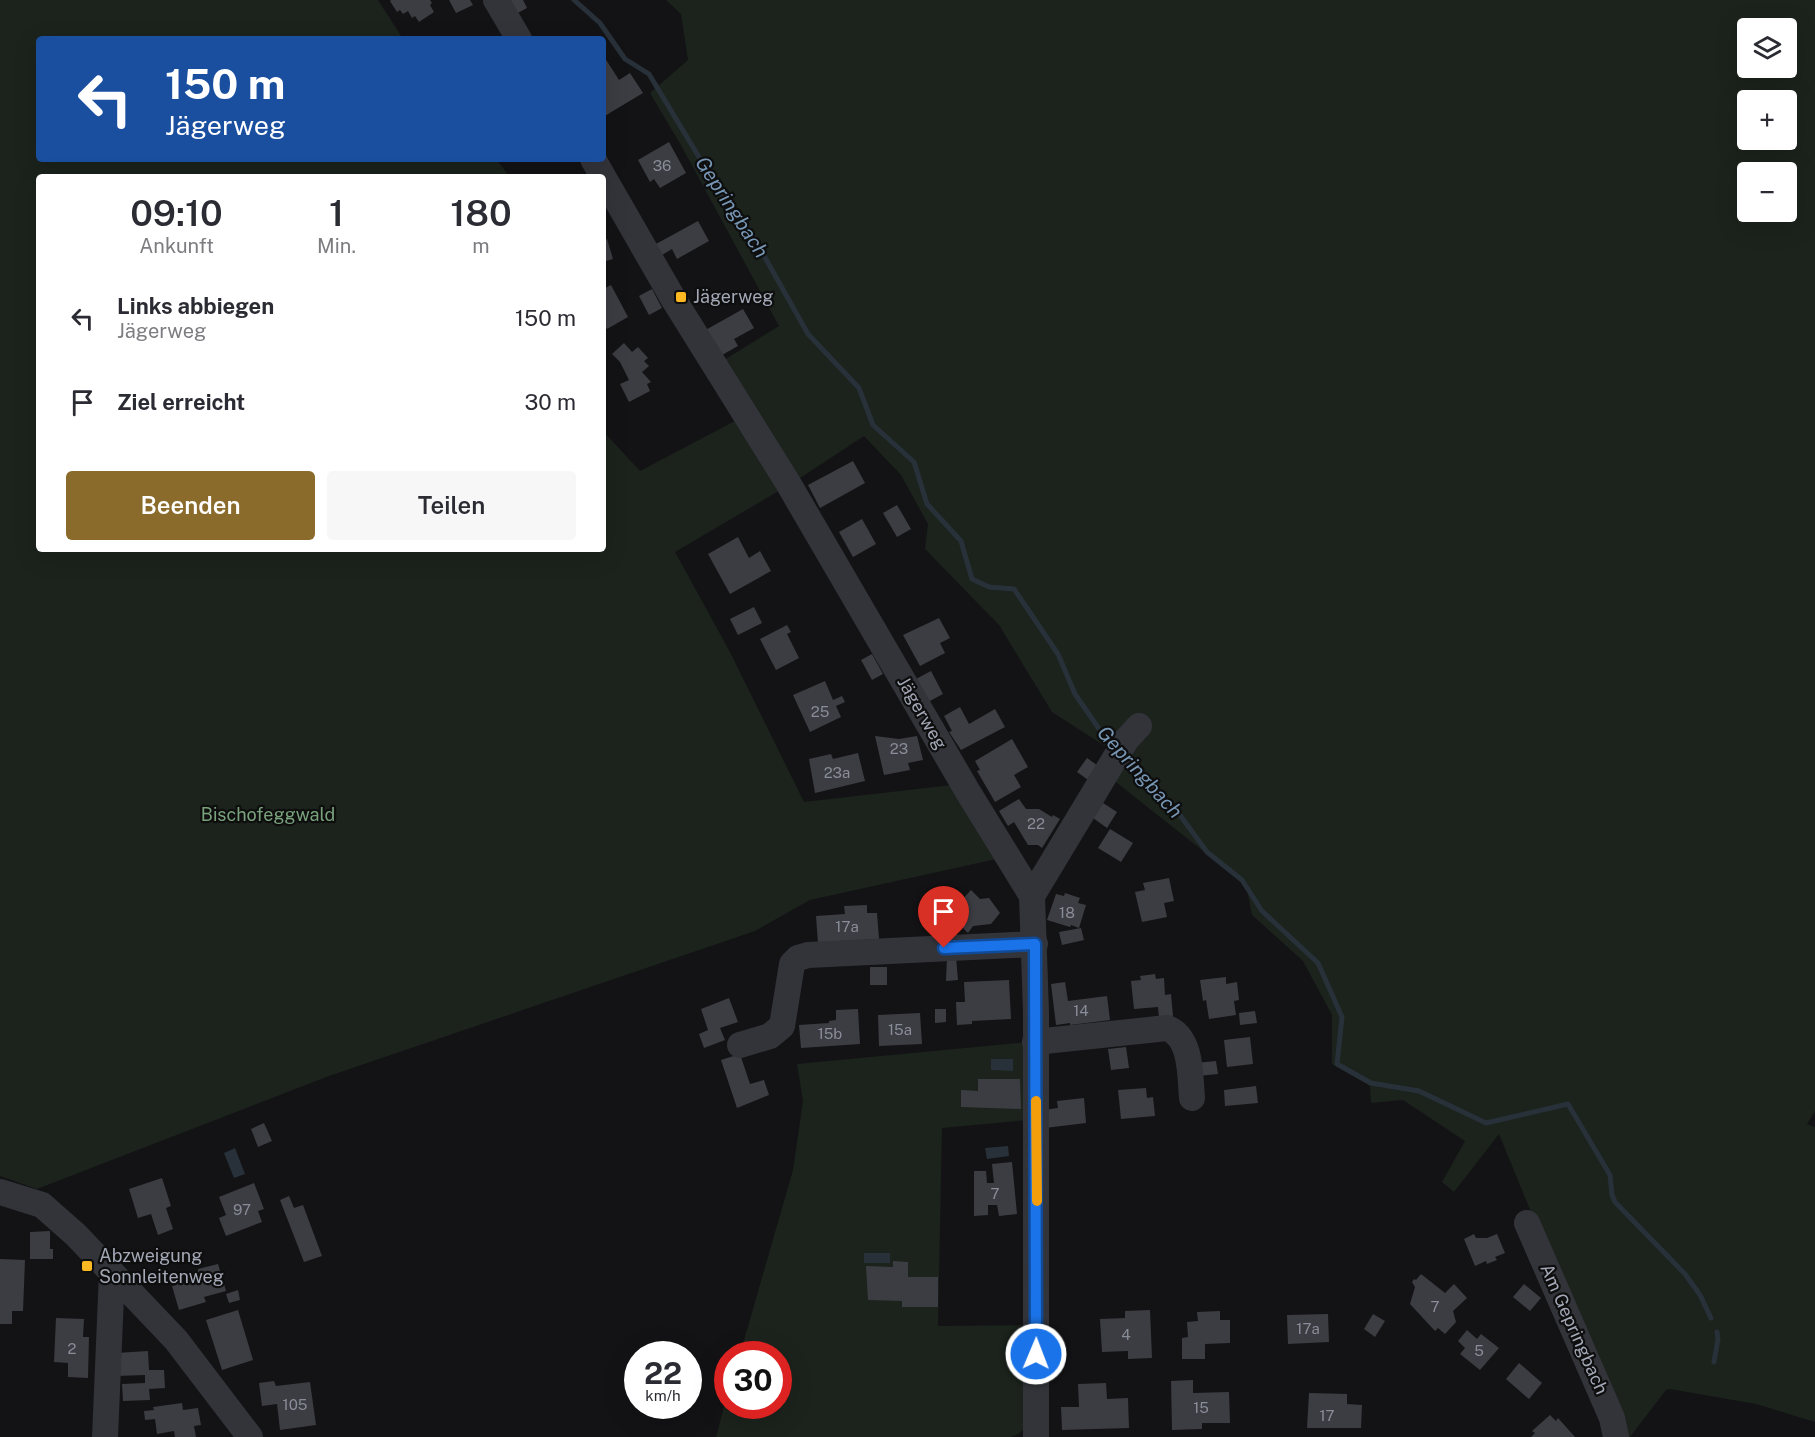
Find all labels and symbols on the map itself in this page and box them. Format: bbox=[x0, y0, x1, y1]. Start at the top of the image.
water label: Gepringbach bbox=[690, 152, 774, 262]
house number: 36 bbox=[653, 157, 671, 174]
place label: Jägerweg bbox=[693, 286, 774, 307]
marker: Jägerweg bbox=[674, 290, 688, 304]
street label: Jägerweg bbox=[893, 673, 952, 753]
house number: 25 bbox=[811, 703, 829, 720]
water label: Gepringbach bbox=[1092, 721, 1188, 823]
house number: 23 bbox=[890, 740, 908, 757]
house number: 23a bbox=[824, 764, 850, 781]
park label: Bischofeggwald bbox=[201, 804, 335, 825]
house number: 22 bbox=[1027, 815, 1045, 832]
pin bbox=[918, 886, 969, 948]
house number: 18 bbox=[1059, 904, 1075, 921]
house number: 17a bbox=[835, 918, 859, 935]
house number: 14 bbox=[1073, 1002, 1089, 1019]
house number: 15a bbox=[888, 1021, 912, 1038]
house number: 15b bbox=[818, 1025, 842, 1042]
house number: 7 bbox=[990, 1185, 1000, 1202]
house number: 97 bbox=[233, 1201, 251, 1218]
place label: Abzweigung Sonnleitenweg bbox=[99, 1245, 224, 1287]
marker: Abzweigung Sonnleitenweg bbox=[80, 1259, 94, 1273]
street label: Am Gepringbach bbox=[1536, 1260, 1613, 1397]
house number: 7 bbox=[1430, 1298, 1440, 1315]
house number: 17a bbox=[1296, 1320, 1320, 1337]
position arrow bbox=[1004, 1322, 1068, 1386]
house number: 4 bbox=[1121, 1326, 1131, 1343]
house number: 2 bbox=[68, 1340, 77, 1357]
speed limit sign: 30 bbox=[714, 1341, 792, 1419]
house number: 5 bbox=[1474, 1342, 1484, 1359]
house number: 105 bbox=[283, 1396, 307, 1413]
house number: 15 bbox=[1193, 1399, 1209, 1416]
house number: 17 bbox=[1319, 1407, 1335, 1424]

